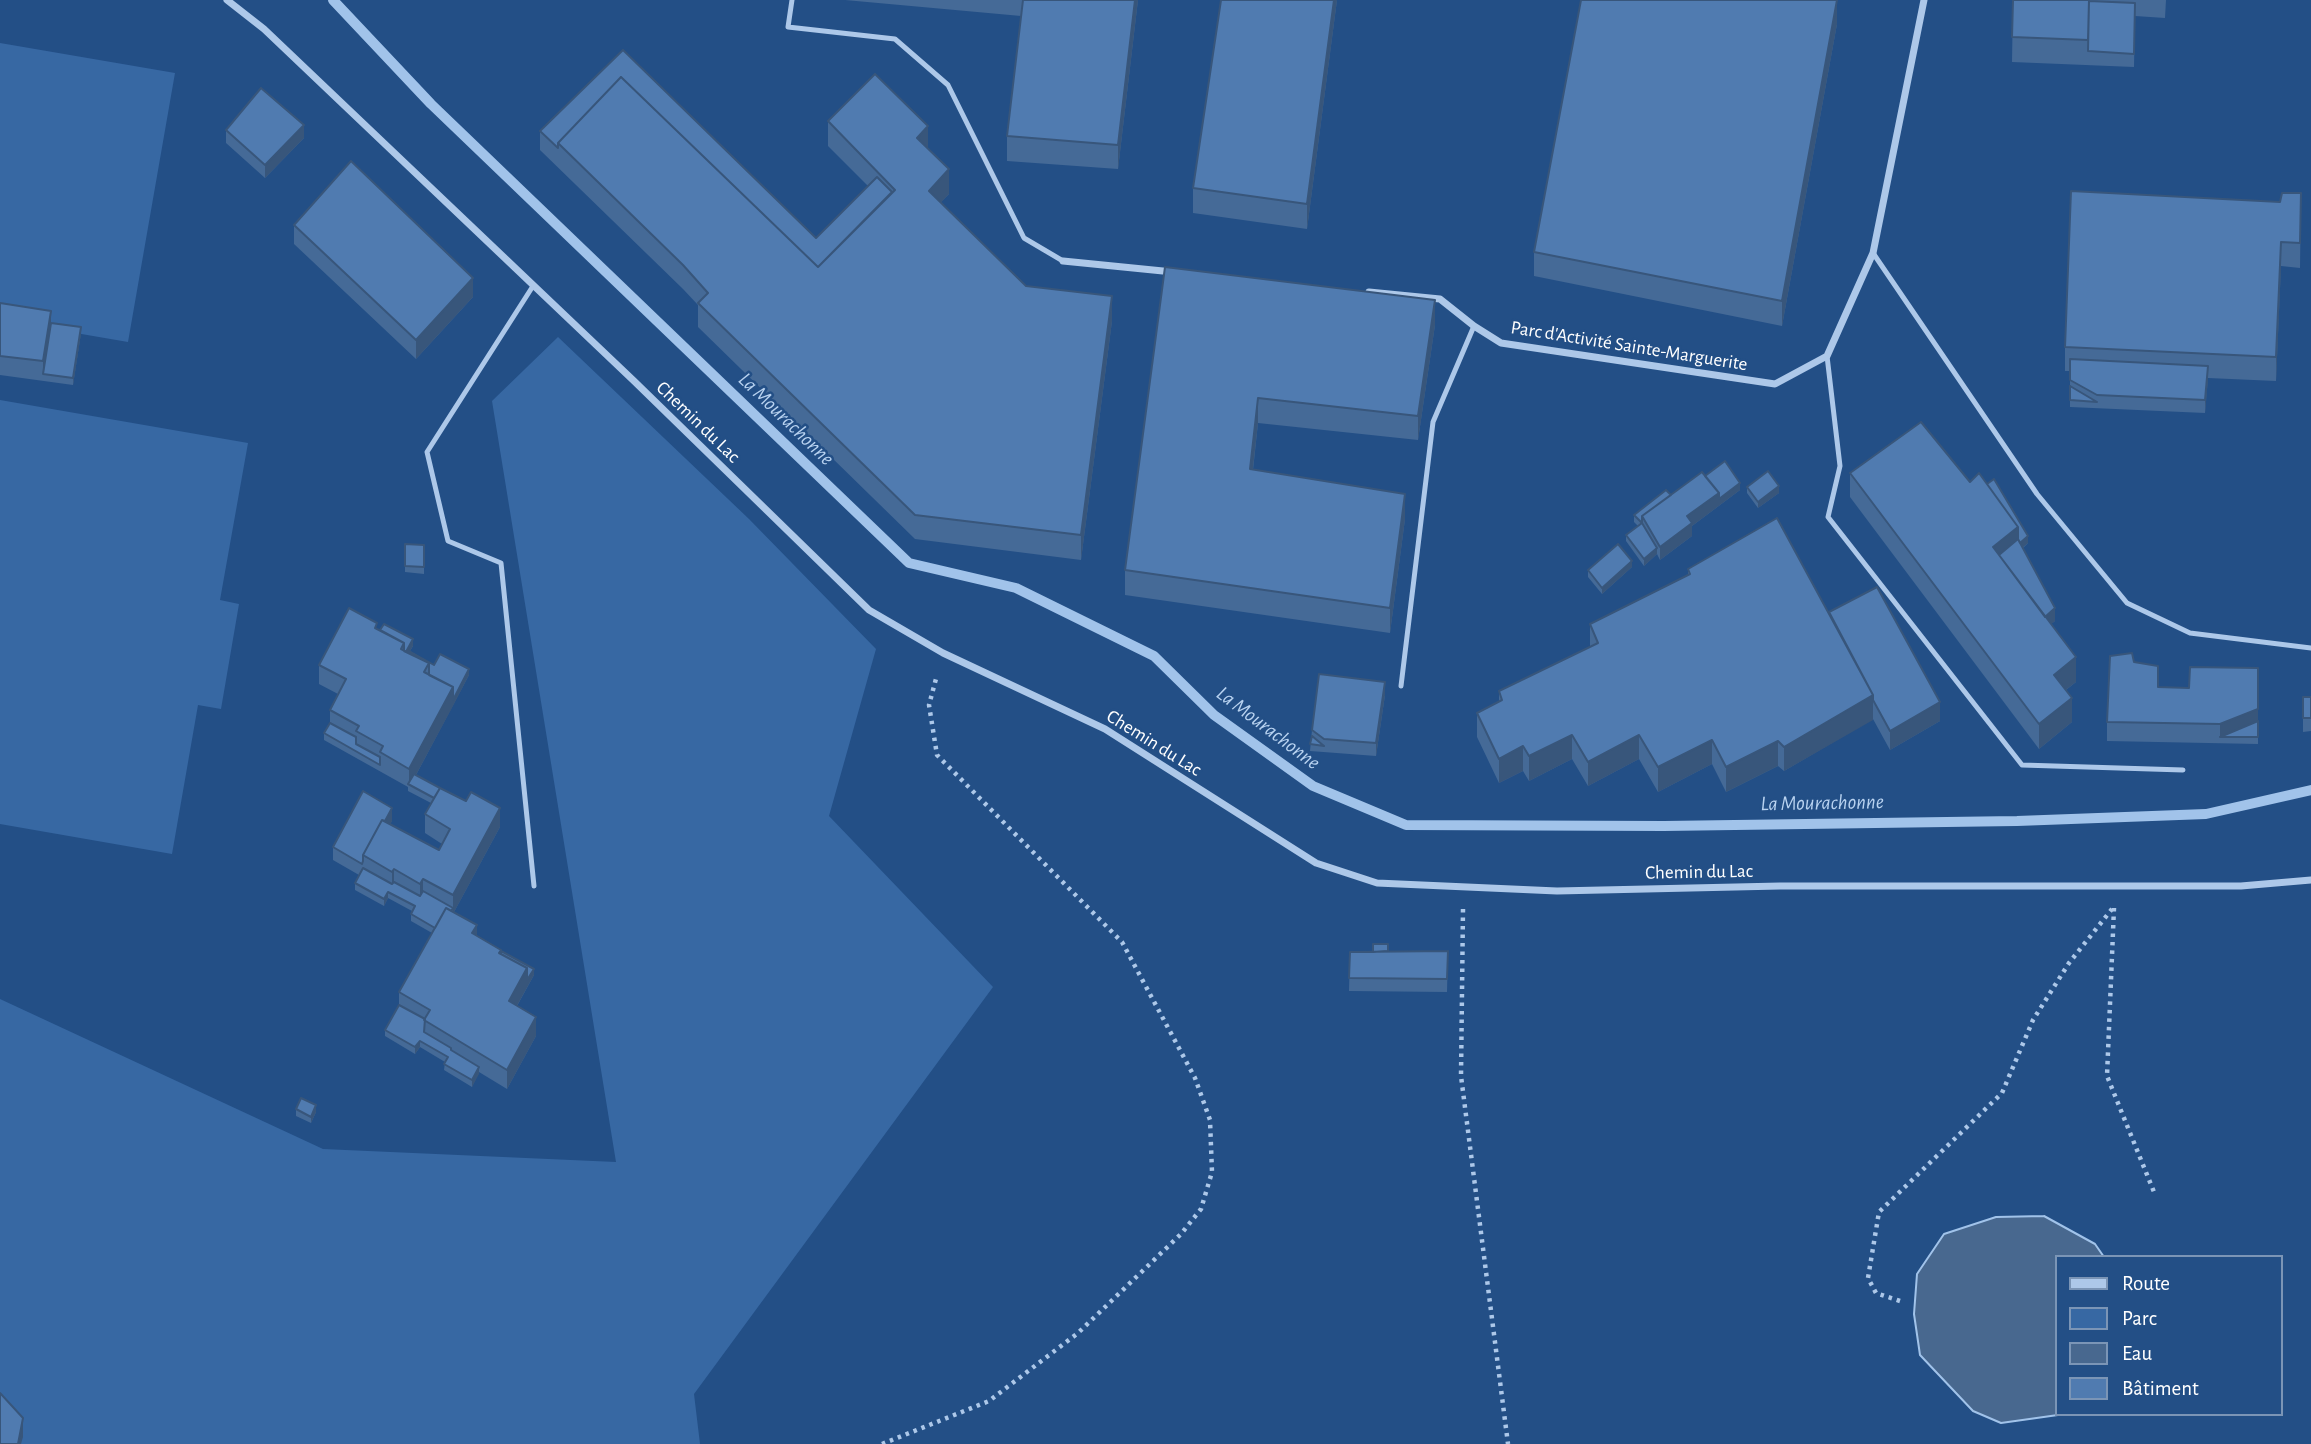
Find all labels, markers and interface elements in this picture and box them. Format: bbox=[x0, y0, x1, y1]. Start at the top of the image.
street label: Parc d'Activité Sainte-Marguerite bbox=[1509, 316, 1749, 376]
water label: La Mourachonne bbox=[733, 367, 839, 471]
street label: Chemin du Lac bbox=[651, 376, 745, 468]
water label: La Mourachonne bbox=[1211, 681, 1325, 775]
street label: Chemin du Lac bbox=[1102, 705, 1206, 781]
water label: La Mourachonne bbox=[1760, 789, 1884, 817]
street label: Chemin du Lac bbox=[1645, 860, 1753, 884]
legend bbox=[2056, 1255, 2283, 1416]
text: Route bbox=[2122, 1273, 2170, 1294]
text: Parc bbox=[2122, 1308, 2157, 1329]
text: Eau bbox=[2122, 1343, 2152, 1364]
text: Bâtiment bbox=[2122, 1378, 2199, 1399]

